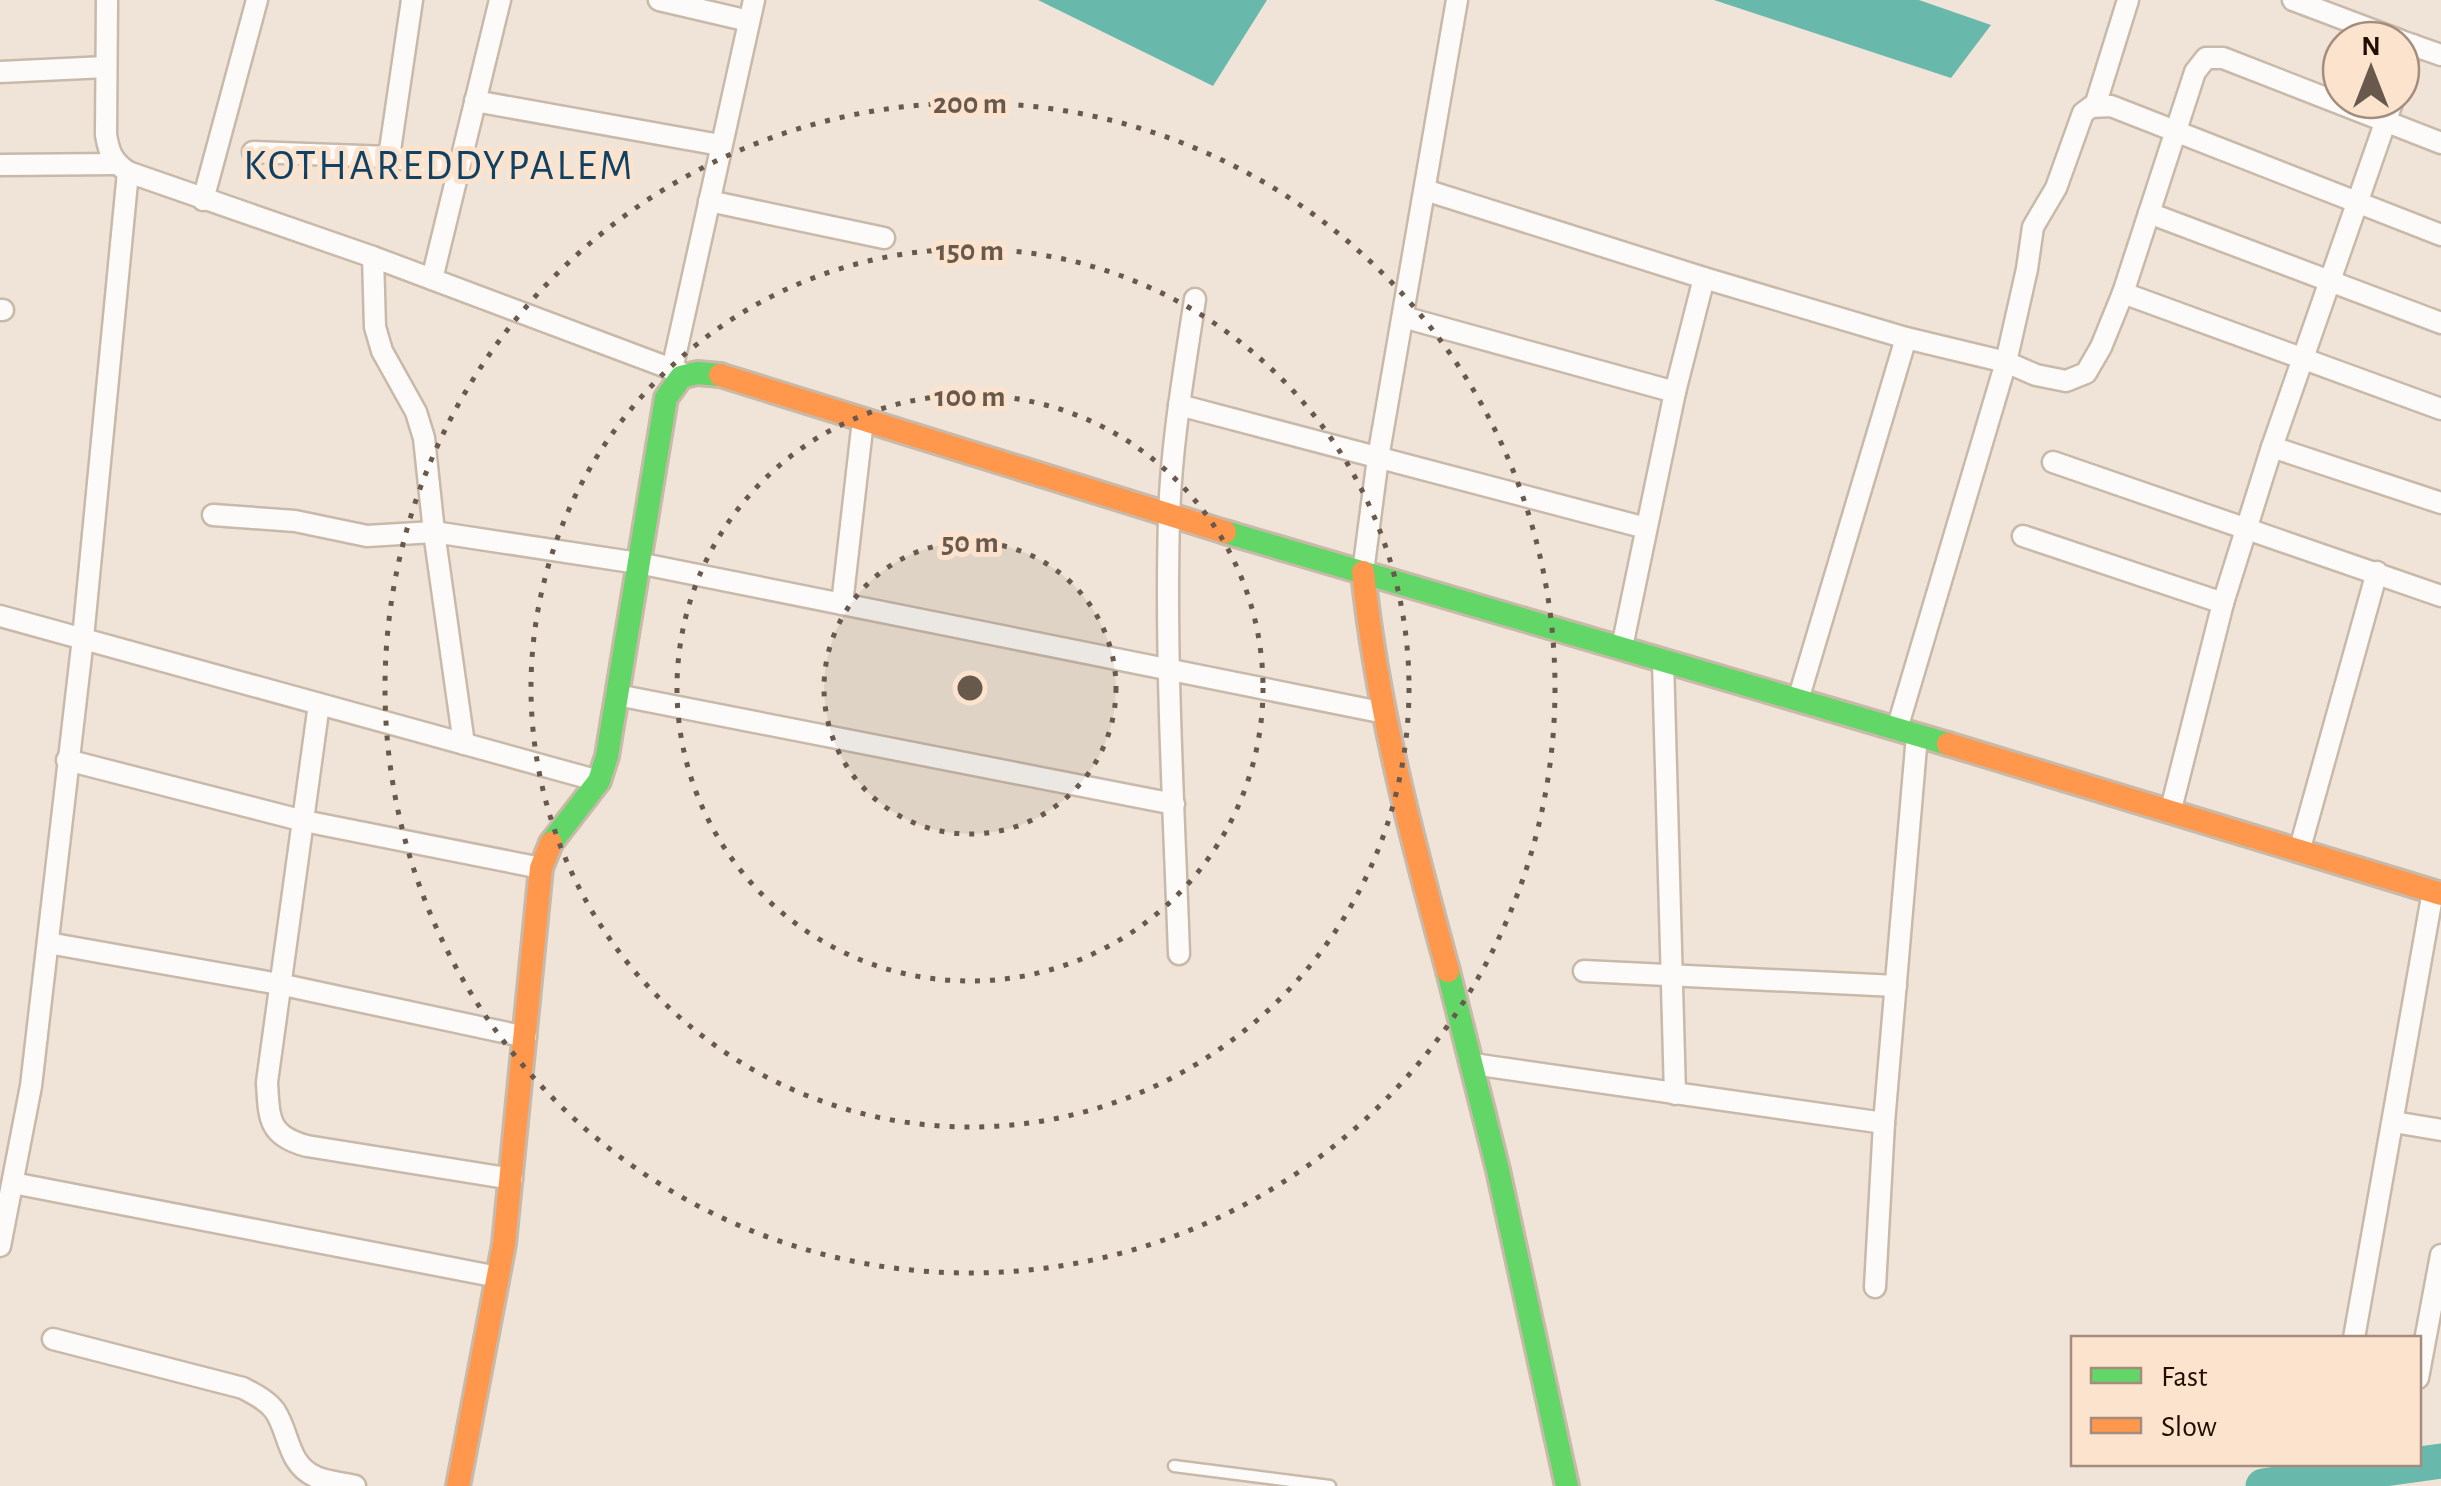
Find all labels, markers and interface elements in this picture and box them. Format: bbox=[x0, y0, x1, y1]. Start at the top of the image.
north arrow bbox=[2321, 20, 2421, 120]
text: N bbox=[2361, 33, 2381, 61]
text: 200 m bbox=[933, 89, 1007, 119]
district label: KOTHAREDDYPALEM bbox=[243, 145, 635, 187]
text: 150 m bbox=[936, 236, 1004, 266]
text: 100 m bbox=[935, 382, 1005, 412]
text: 50 m bbox=[941, 528, 999, 558]
centre of rings bbox=[952, 670, 988, 706]
legend bbox=[2071, 1336, 2421, 1466]
text: Fast bbox=[2161, 1362, 2208, 1392]
text: Slow bbox=[2161, 1412, 2217, 1442]

